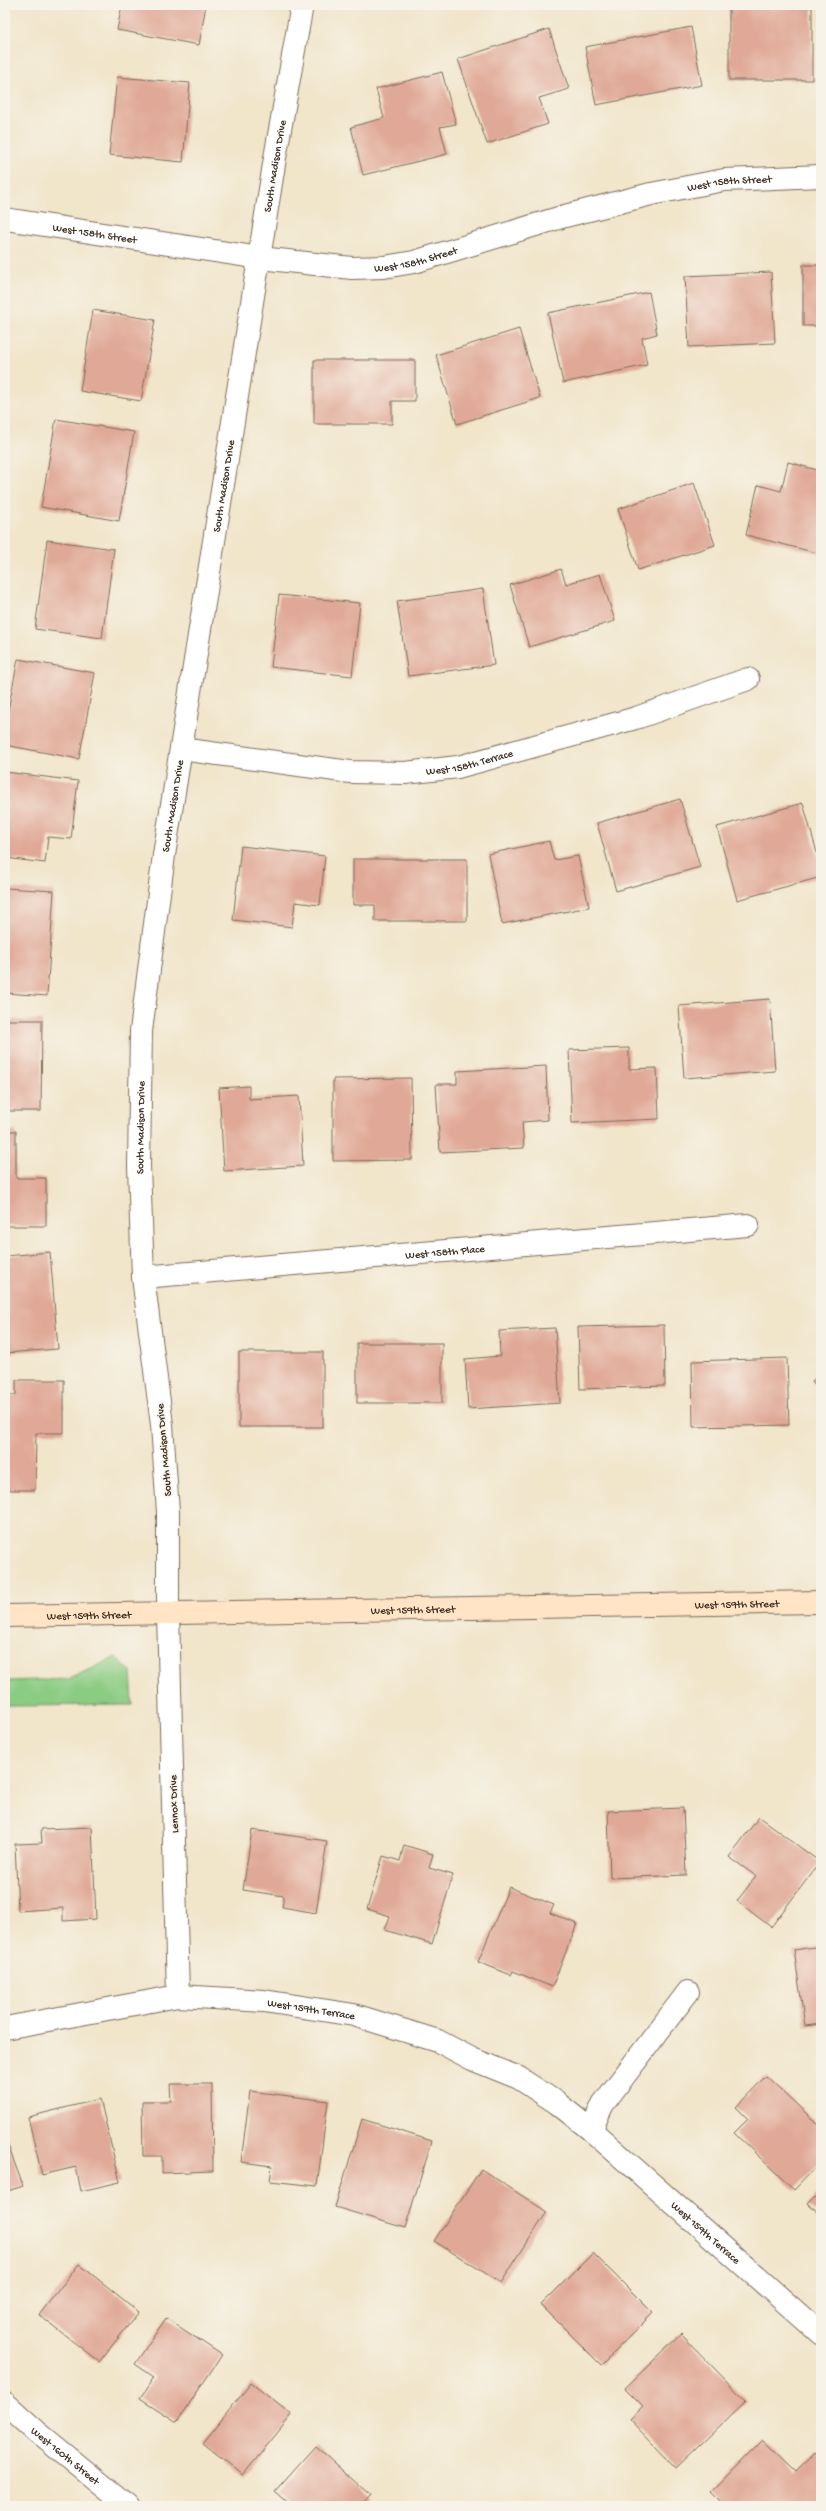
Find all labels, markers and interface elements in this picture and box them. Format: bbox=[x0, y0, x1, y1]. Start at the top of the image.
street label: South Madison Drive bbox=[262, 119, 290, 213]
street label: West 158th Street bbox=[687, 174, 773, 195]
street label: West 158th Street bbox=[52, 222, 139, 247]
street label: West 158th Street bbox=[374, 245, 460, 275]
street label: South Madison Drive bbox=[212, 439, 238, 533]
street label: West 158th Terrace bbox=[425, 748, 515, 779]
street label: South Madison Drive bbox=[161, 759, 187, 853]
street label: South Madison Drive bbox=[135, 1081, 148, 1174]
street label: West 158th Place bbox=[405, 1244, 486, 1262]
street label: South Madison Drive bbox=[155, 1403, 175, 1497]
street label: West 159th Street bbox=[695, 1599, 781, 1612]
street label: West 159th Street bbox=[371, 1604, 457, 1618]
street label: West 159th Street bbox=[47, 1610, 133, 1623]
street label: Lennox Drive bbox=[168, 1774, 182, 1833]
street label: West 159th Terrace bbox=[266, 1998, 356, 2023]
street label: West 159th Terrace bbox=[668, 2200, 742, 2268]
street label: West 160th Street bbox=[28, 2425, 102, 2489]

